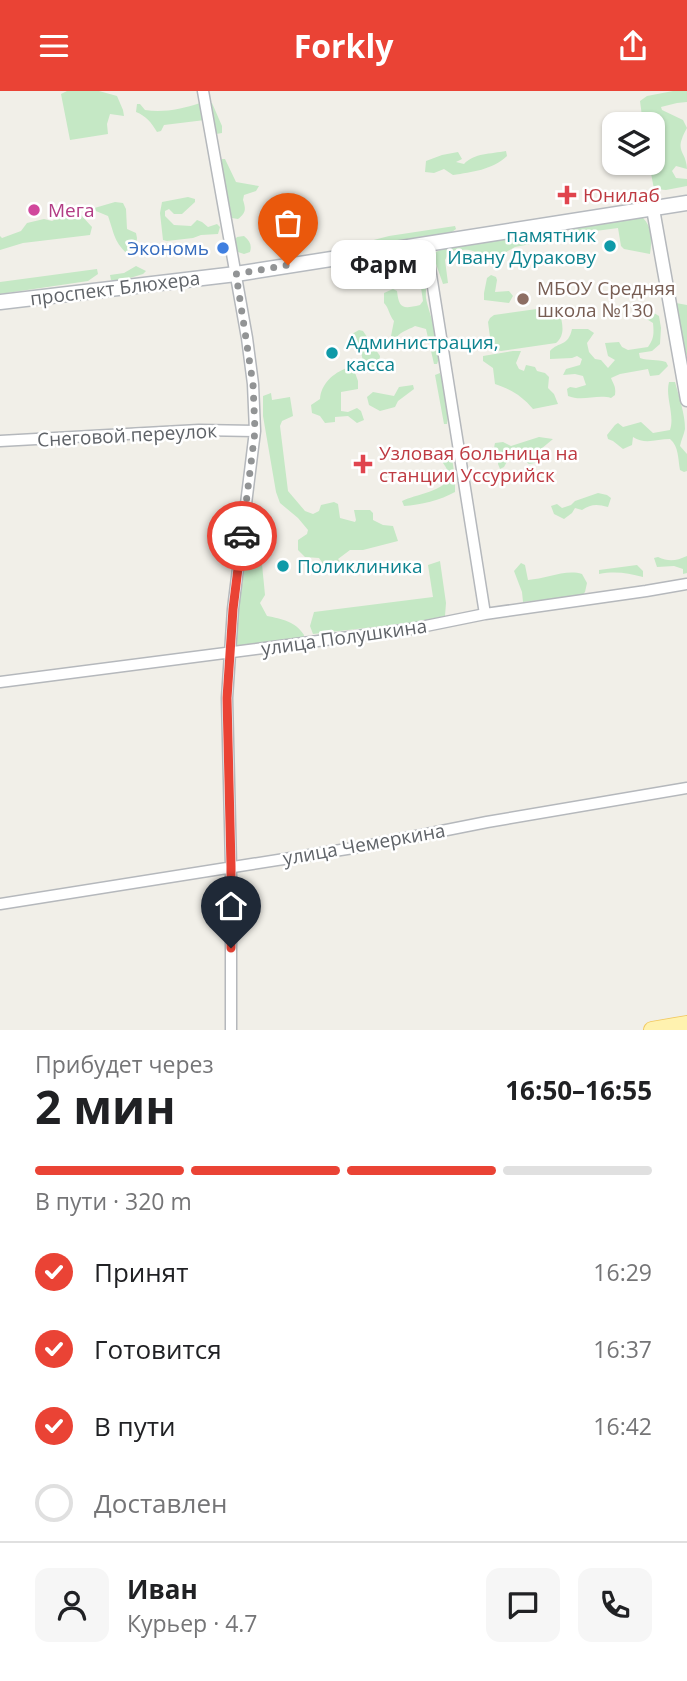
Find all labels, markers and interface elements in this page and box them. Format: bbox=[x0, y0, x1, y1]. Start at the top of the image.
text: Forkly bbox=[294, 24, 393, 67]
icon: menu bbox=[35, 27, 73, 65]
icon: share bbox=[614, 27, 652, 65]
map controls bbox=[602, 112, 665, 175]
button: layers bbox=[602, 112, 665, 175]
place label: Юнилаб bbox=[583, 182, 660, 208]
marker: Юнилаб bbox=[557, 185, 577, 205]
pin bbox=[258, 193, 318, 265]
place label: Мега bbox=[48, 197, 95, 223]
marker: Мега bbox=[26, 202, 42, 218]
icon: bag bbox=[269, 204, 307, 242]
place label: памятник Ивану Дуракову bbox=[447, 222, 596, 270]
place label: Экономь bbox=[127, 235, 209, 261]
marker: памятник Ивану Дуракову bbox=[602, 238, 618, 254]
marker: Экономь bbox=[215, 240, 231, 256]
callout: Фарм bbox=[330, 241, 435, 289]
text: Фарм bbox=[350, 248, 417, 280]
street label: проспект Блюхера bbox=[28, 265, 202, 311]
place label: МБОУ Средняя школа №130 bbox=[537, 275, 675, 323]
marker: МБОУ Средняя школа №130 bbox=[515, 291, 531, 307]
place label: Администрация, касса bbox=[346, 329, 499, 377]
marker: Администрация, касса bbox=[324, 345, 340, 361]
street label: Снеговой переулок bbox=[36, 417, 218, 453]
place label: Узловая больница на станции Уссурийск bbox=[379, 440, 578, 488]
marker: Узловая больница на станции Уссурийск bbox=[353, 454, 373, 474]
courier bbox=[207, 501, 277, 571]
icon: car bbox=[223, 517, 261, 555]
place label: Поликлиника bbox=[297, 553, 422, 579]
marker: Поликлиника bbox=[275, 558, 291, 574]
street label: улица Полушкина bbox=[260, 613, 428, 661]
street label: улица Чемеркина bbox=[281, 817, 447, 871]
pin bbox=[201, 876, 261, 948]
icon: home bbox=[212, 887, 250, 925]
text: Прибудет через bbox=[35, 1048, 214, 1080]
text: 16:50–16:55 bbox=[505, 1072, 652, 1108]
text: 2 мин bbox=[35, 1075, 176, 1137]
text: В пути · 320 m bbox=[35, 1185, 192, 1217]
icon: check bbox=[35, 1253, 73, 1291]
text: Принят bbox=[94, 1254, 188, 1290]
text: 16:29 bbox=[593, 1256, 652, 1288]
icon: check bbox=[35, 1330, 73, 1368]
text: Готовится bbox=[94, 1331, 222, 1367]
text: 16:37 bbox=[593, 1333, 652, 1365]
icon: check bbox=[35, 1407, 73, 1445]
text: В пути bbox=[94, 1408, 175, 1444]
text: 16:42 bbox=[593, 1410, 652, 1442]
text: Доставлен bbox=[94, 1485, 227, 1521]
button: person bbox=[35, 1568, 109, 1642]
button: chat bbox=[486, 1568, 560, 1642]
button: phone bbox=[578, 1568, 652, 1642]
text: Иван bbox=[127, 1571, 198, 1607]
text: Курьер · 4.7 bbox=[127, 1607, 258, 1639]

